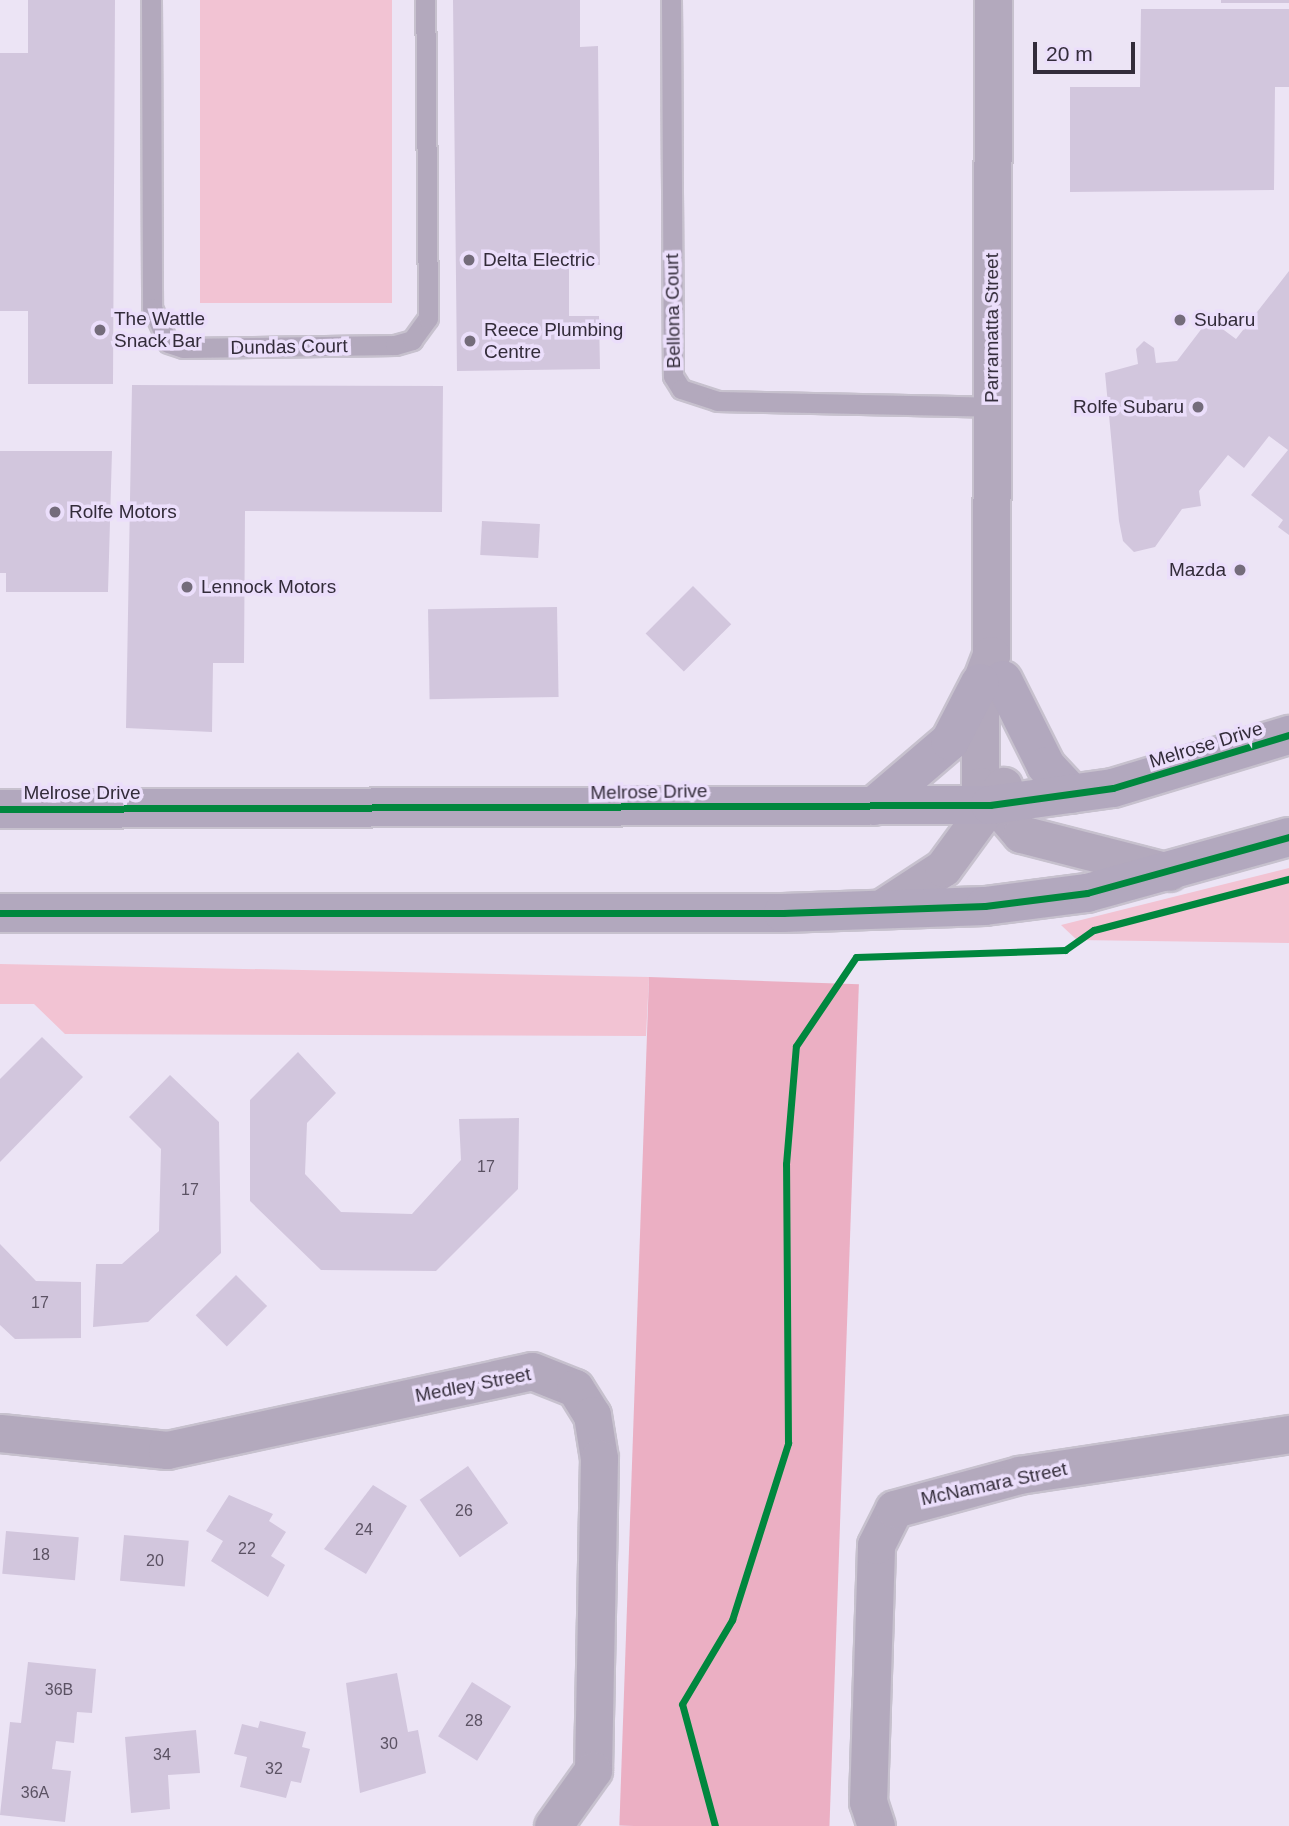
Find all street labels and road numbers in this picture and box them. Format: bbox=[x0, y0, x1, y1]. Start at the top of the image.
street label: Bellona Court bbox=[661, 253, 685, 369]
street label: Parramatta Street bbox=[981, 253, 1003, 403]
street label: Dundas Court bbox=[230, 335, 348, 359]
street label: Melrose Drive bbox=[1147, 717, 1265, 773]
street label: Melrose Drive bbox=[590, 780, 708, 804]
street label: Melrose Drive bbox=[23, 782, 141, 804]
street label: Medley Street bbox=[413, 1363, 533, 1407]
street label: McNamara Street bbox=[919, 1457, 1069, 1511]

